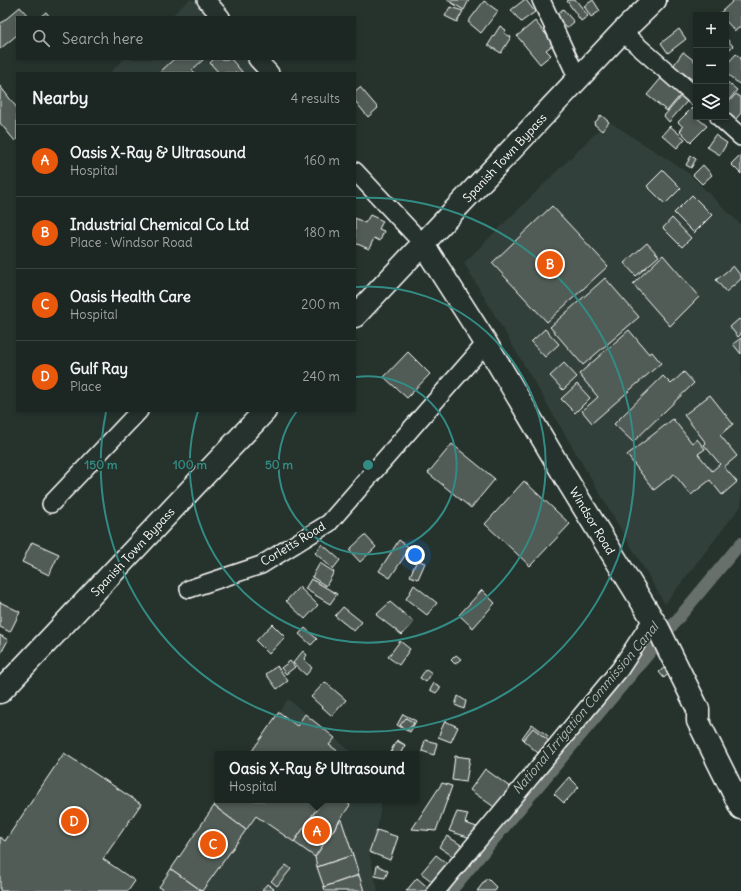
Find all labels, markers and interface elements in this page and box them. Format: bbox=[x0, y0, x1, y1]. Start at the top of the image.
map controls bbox=[693, 12, 729, 120]
button: + bbox=[693, 12, 729, 48]
search box bbox=[16, 16, 356, 60]
icon: search bbox=[30, 27, 52, 49]
text: Search here bbox=[62, 29, 143, 48]
button: − bbox=[693, 48, 729, 84]
button: layers bbox=[693, 84, 729, 120]
text: Nearby bbox=[32, 87, 88, 109]
text: 4 results bbox=[291, 90, 340, 107]
street label: Spanish Town Bypass bbox=[460, 110, 550, 205]
text: Oasis X-Ray & Ultrasound bbox=[70, 143, 246, 162]
text: A bbox=[41, 152, 49, 169]
text: 160 m bbox=[304, 152, 340, 169]
text: Hospital bbox=[70, 162, 118, 179]
text: Industrial Chemical Co Ltd bbox=[70, 215, 249, 234]
text: B bbox=[41, 224, 49, 241]
text: 180 m bbox=[304, 224, 340, 241]
text: Place · Windsor Road bbox=[70, 234, 193, 251]
pin: B bbox=[537, 249, 563, 279]
text: Oasis Health Care bbox=[70, 287, 191, 306]
text: C bbox=[41, 296, 49, 313]
text: 200 m bbox=[301, 296, 340, 313]
text: Hospital bbox=[70, 306, 118, 323]
text: Gulf Ray bbox=[70, 359, 128, 378]
text: D bbox=[40, 368, 50, 385]
text: 240 m bbox=[303, 368, 340, 385]
text: Place bbox=[70, 378, 101, 395]
text: 150 m bbox=[85, 457, 118, 472]
text: 100 m bbox=[173, 457, 207, 472]
text: 50 m bbox=[265, 457, 294, 472]
centre of rings bbox=[361, 458, 375, 472]
street label: Windsor Road bbox=[567, 484, 618, 557]
street label: Spanish Town Bypass bbox=[88, 504, 178, 599]
street label: Corletts Road bbox=[258, 518, 328, 569]
your location bbox=[405, 545, 425, 565]
water label: National Irrigation Commission Canal bbox=[509, 617, 664, 798]
popup bbox=[215, 751, 419, 803]
text: Oasis X-Ray & Ultrasound bbox=[229, 759, 405, 778]
text: Hospital bbox=[229, 778, 277, 795]
pin: D bbox=[61, 806, 87, 836]
pin: A bbox=[304, 816, 330, 846]
pin: C bbox=[200, 829, 226, 859]

